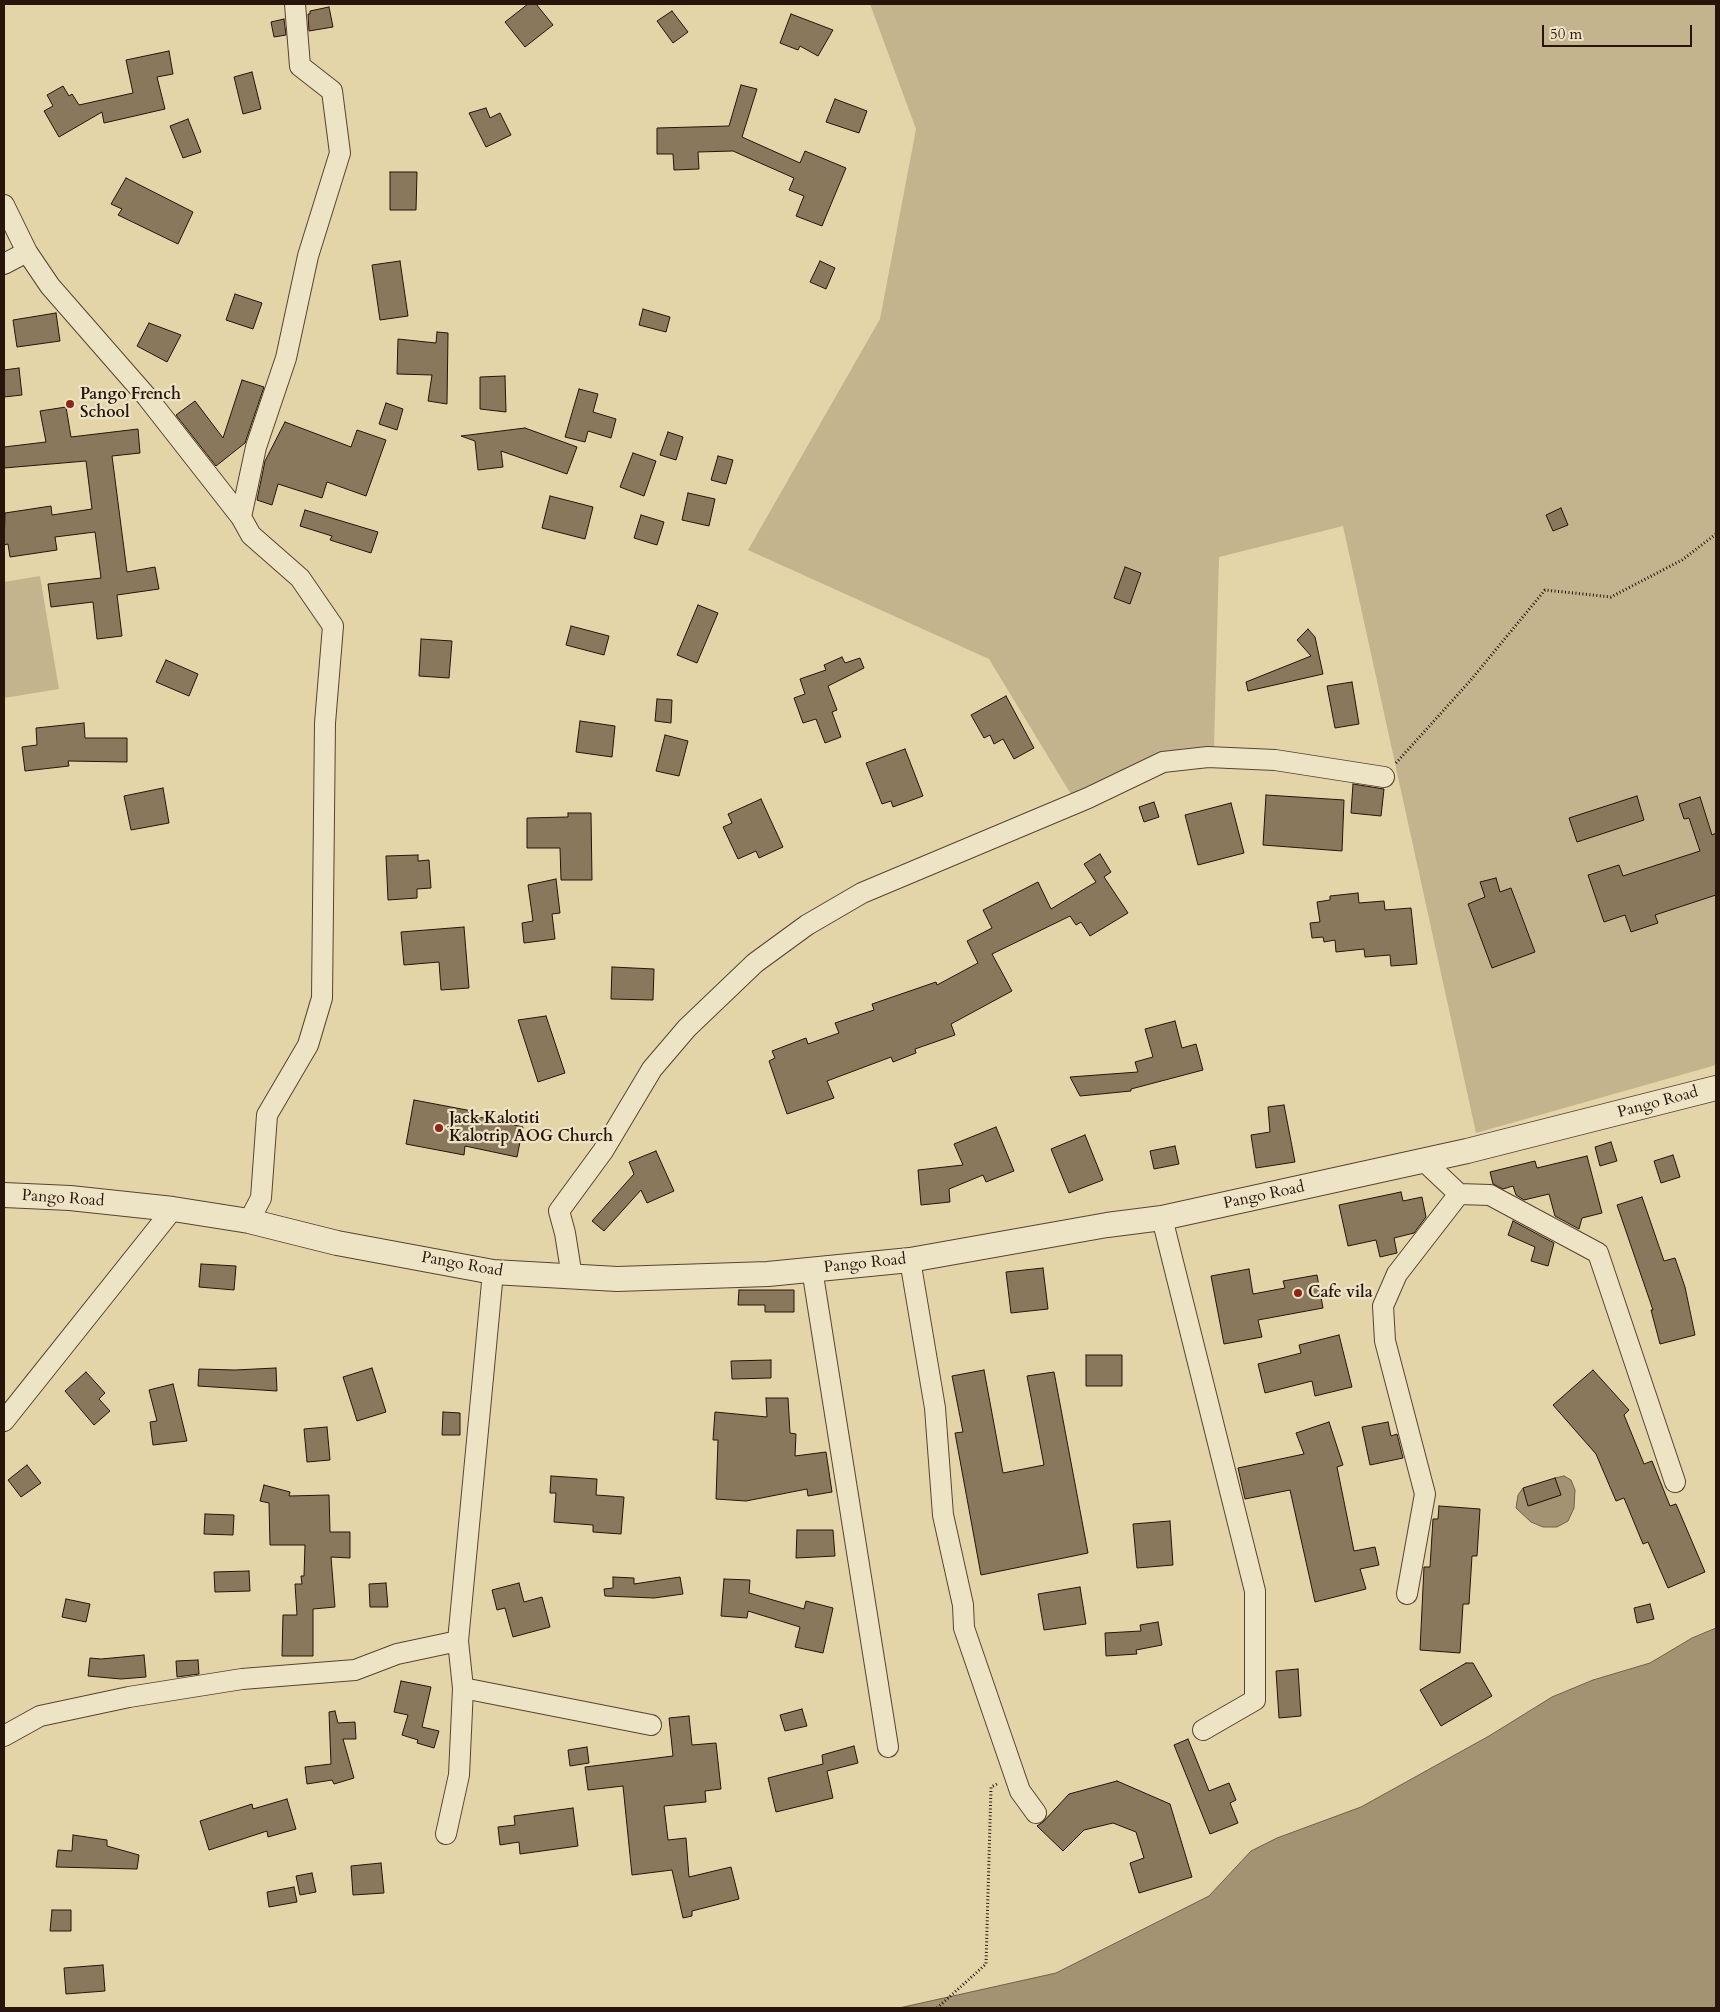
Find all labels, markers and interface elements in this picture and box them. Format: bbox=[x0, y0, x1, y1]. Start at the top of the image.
scale bar bbox=[1545, 15, 1695, 47]
text: 50 m bbox=[1550, 24, 1582, 44]
place label: Pango French School bbox=[80, 385, 181, 423]
marker: Pango French School bbox=[64, 398, 76, 410]
street label: Pango Road bbox=[1616, 1083, 1700, 1123]
place label: Jack Kalotiti Kalotrip AOG Church bbox=[449, 1109, 613, 1147]
marker: Jack Kalotiti Kalotrip AOG Church bbox=[433, 1122, 445, 1134]
street label: Pango Road bbox=[1222, 1178, 1306, 1214]
street label: Pango Road bbox=[21, 1187, 105, 1211]
street label: Pango Road bbox=[420, 1248, 504, 1282]
street label: Pango Road bbox=[823, 1250, 907, 1278]
place label: Cafe vila bbox=[1308, 1283, 1373, 1303]
marker: Cafe vila bbox=[1292, 1287, 1304, 1299]

